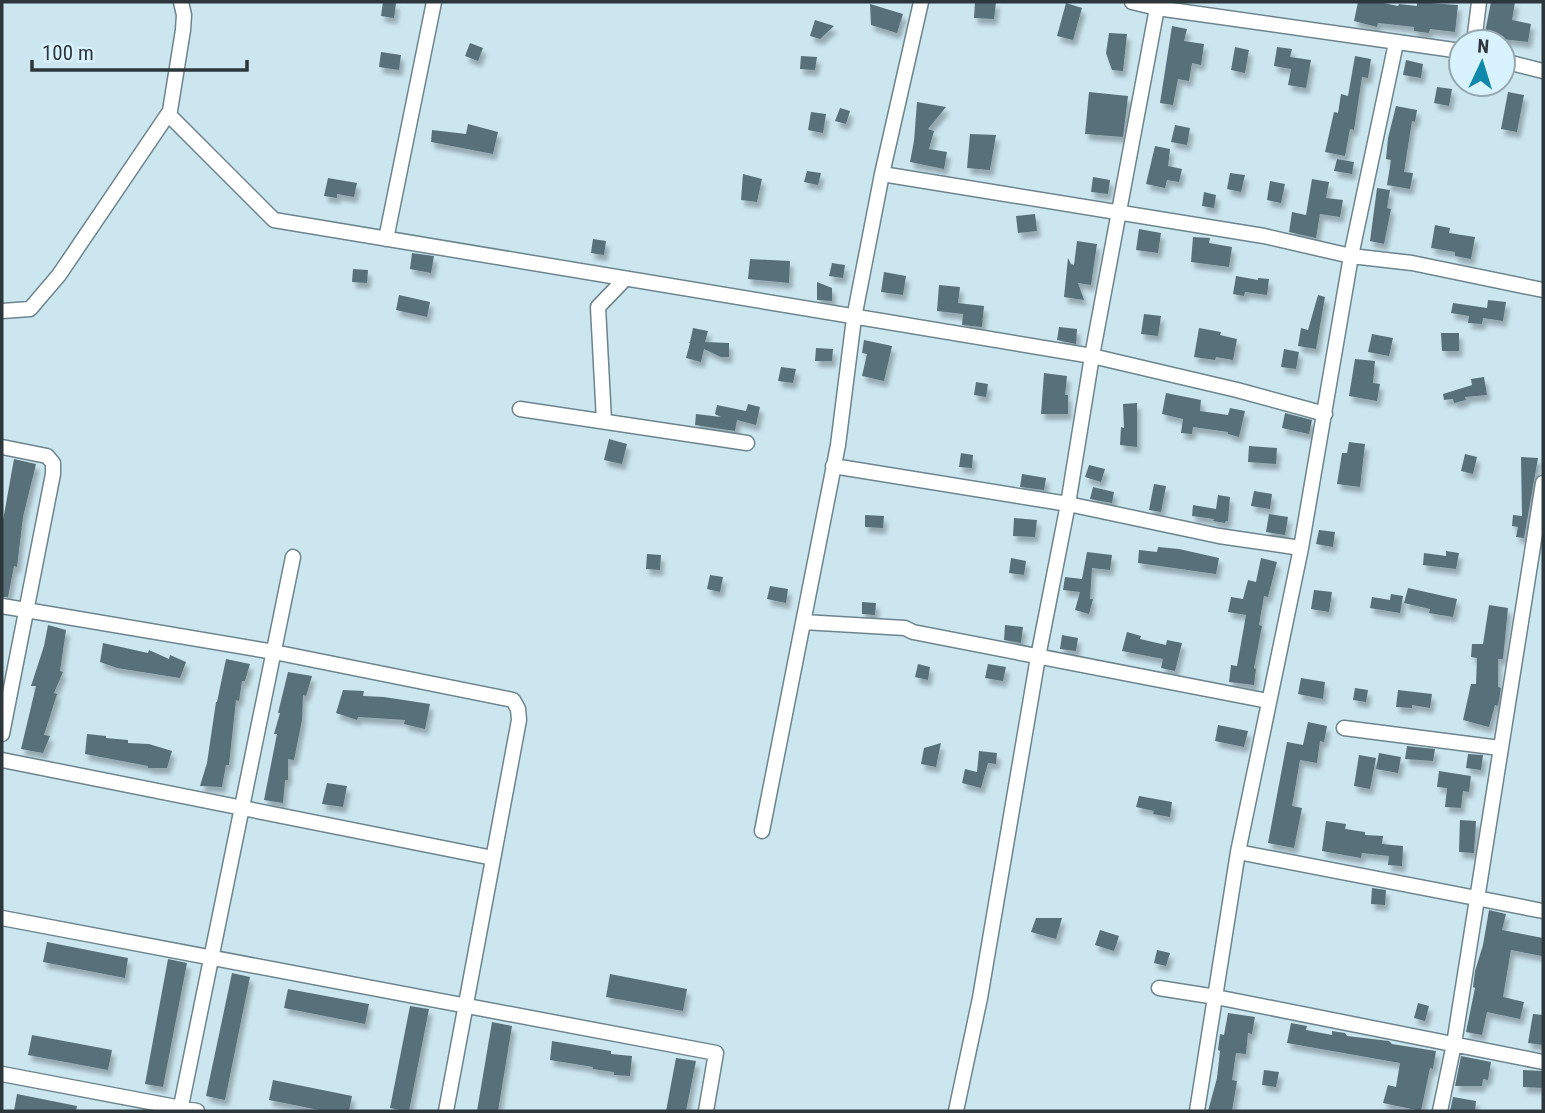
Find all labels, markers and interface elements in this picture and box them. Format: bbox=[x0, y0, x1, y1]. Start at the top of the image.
scale bar bbox=[32, 28, 247, 72]
north arrow bbox=[1447, 28, 1517, 98]
text: N bbox=[1477, 35, 1490, 58]
text: 100 m bbox=[42, 41, 94, 65]

